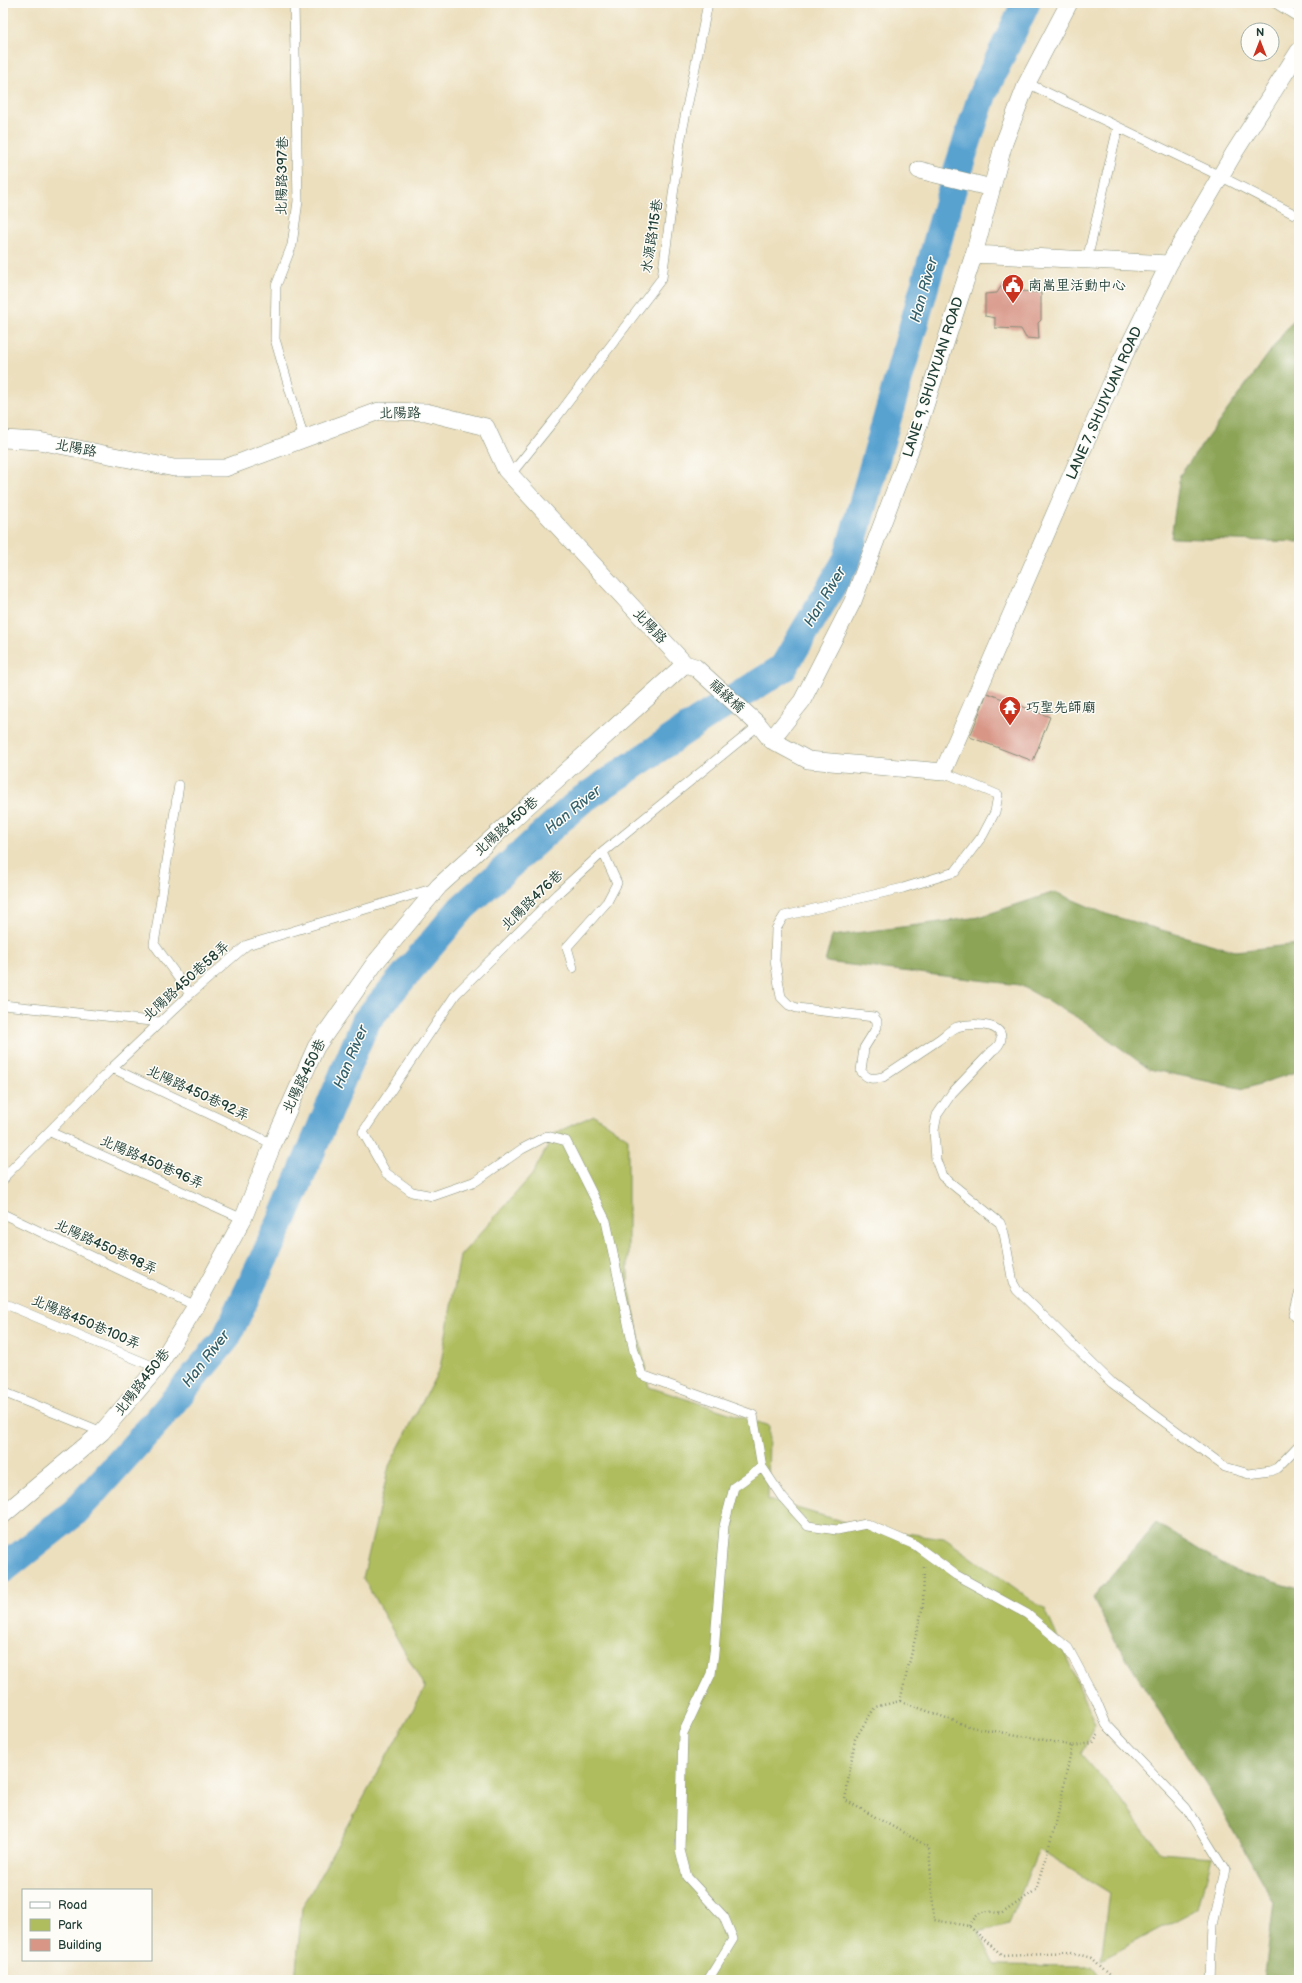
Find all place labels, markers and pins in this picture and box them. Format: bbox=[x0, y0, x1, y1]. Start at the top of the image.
public building icon: 南嵩里活動中心 bbox=[1000, 272, 1026, 305]
place label: 南嵩里活動中心 bbox=[1028, 277, 1126, 294]
temple icon: 巧聖先師廟 bbox=[997, 694, 1023, 727]
place label: 巧聖先師廟 bbox=[1026, 699, 1096, 716]

